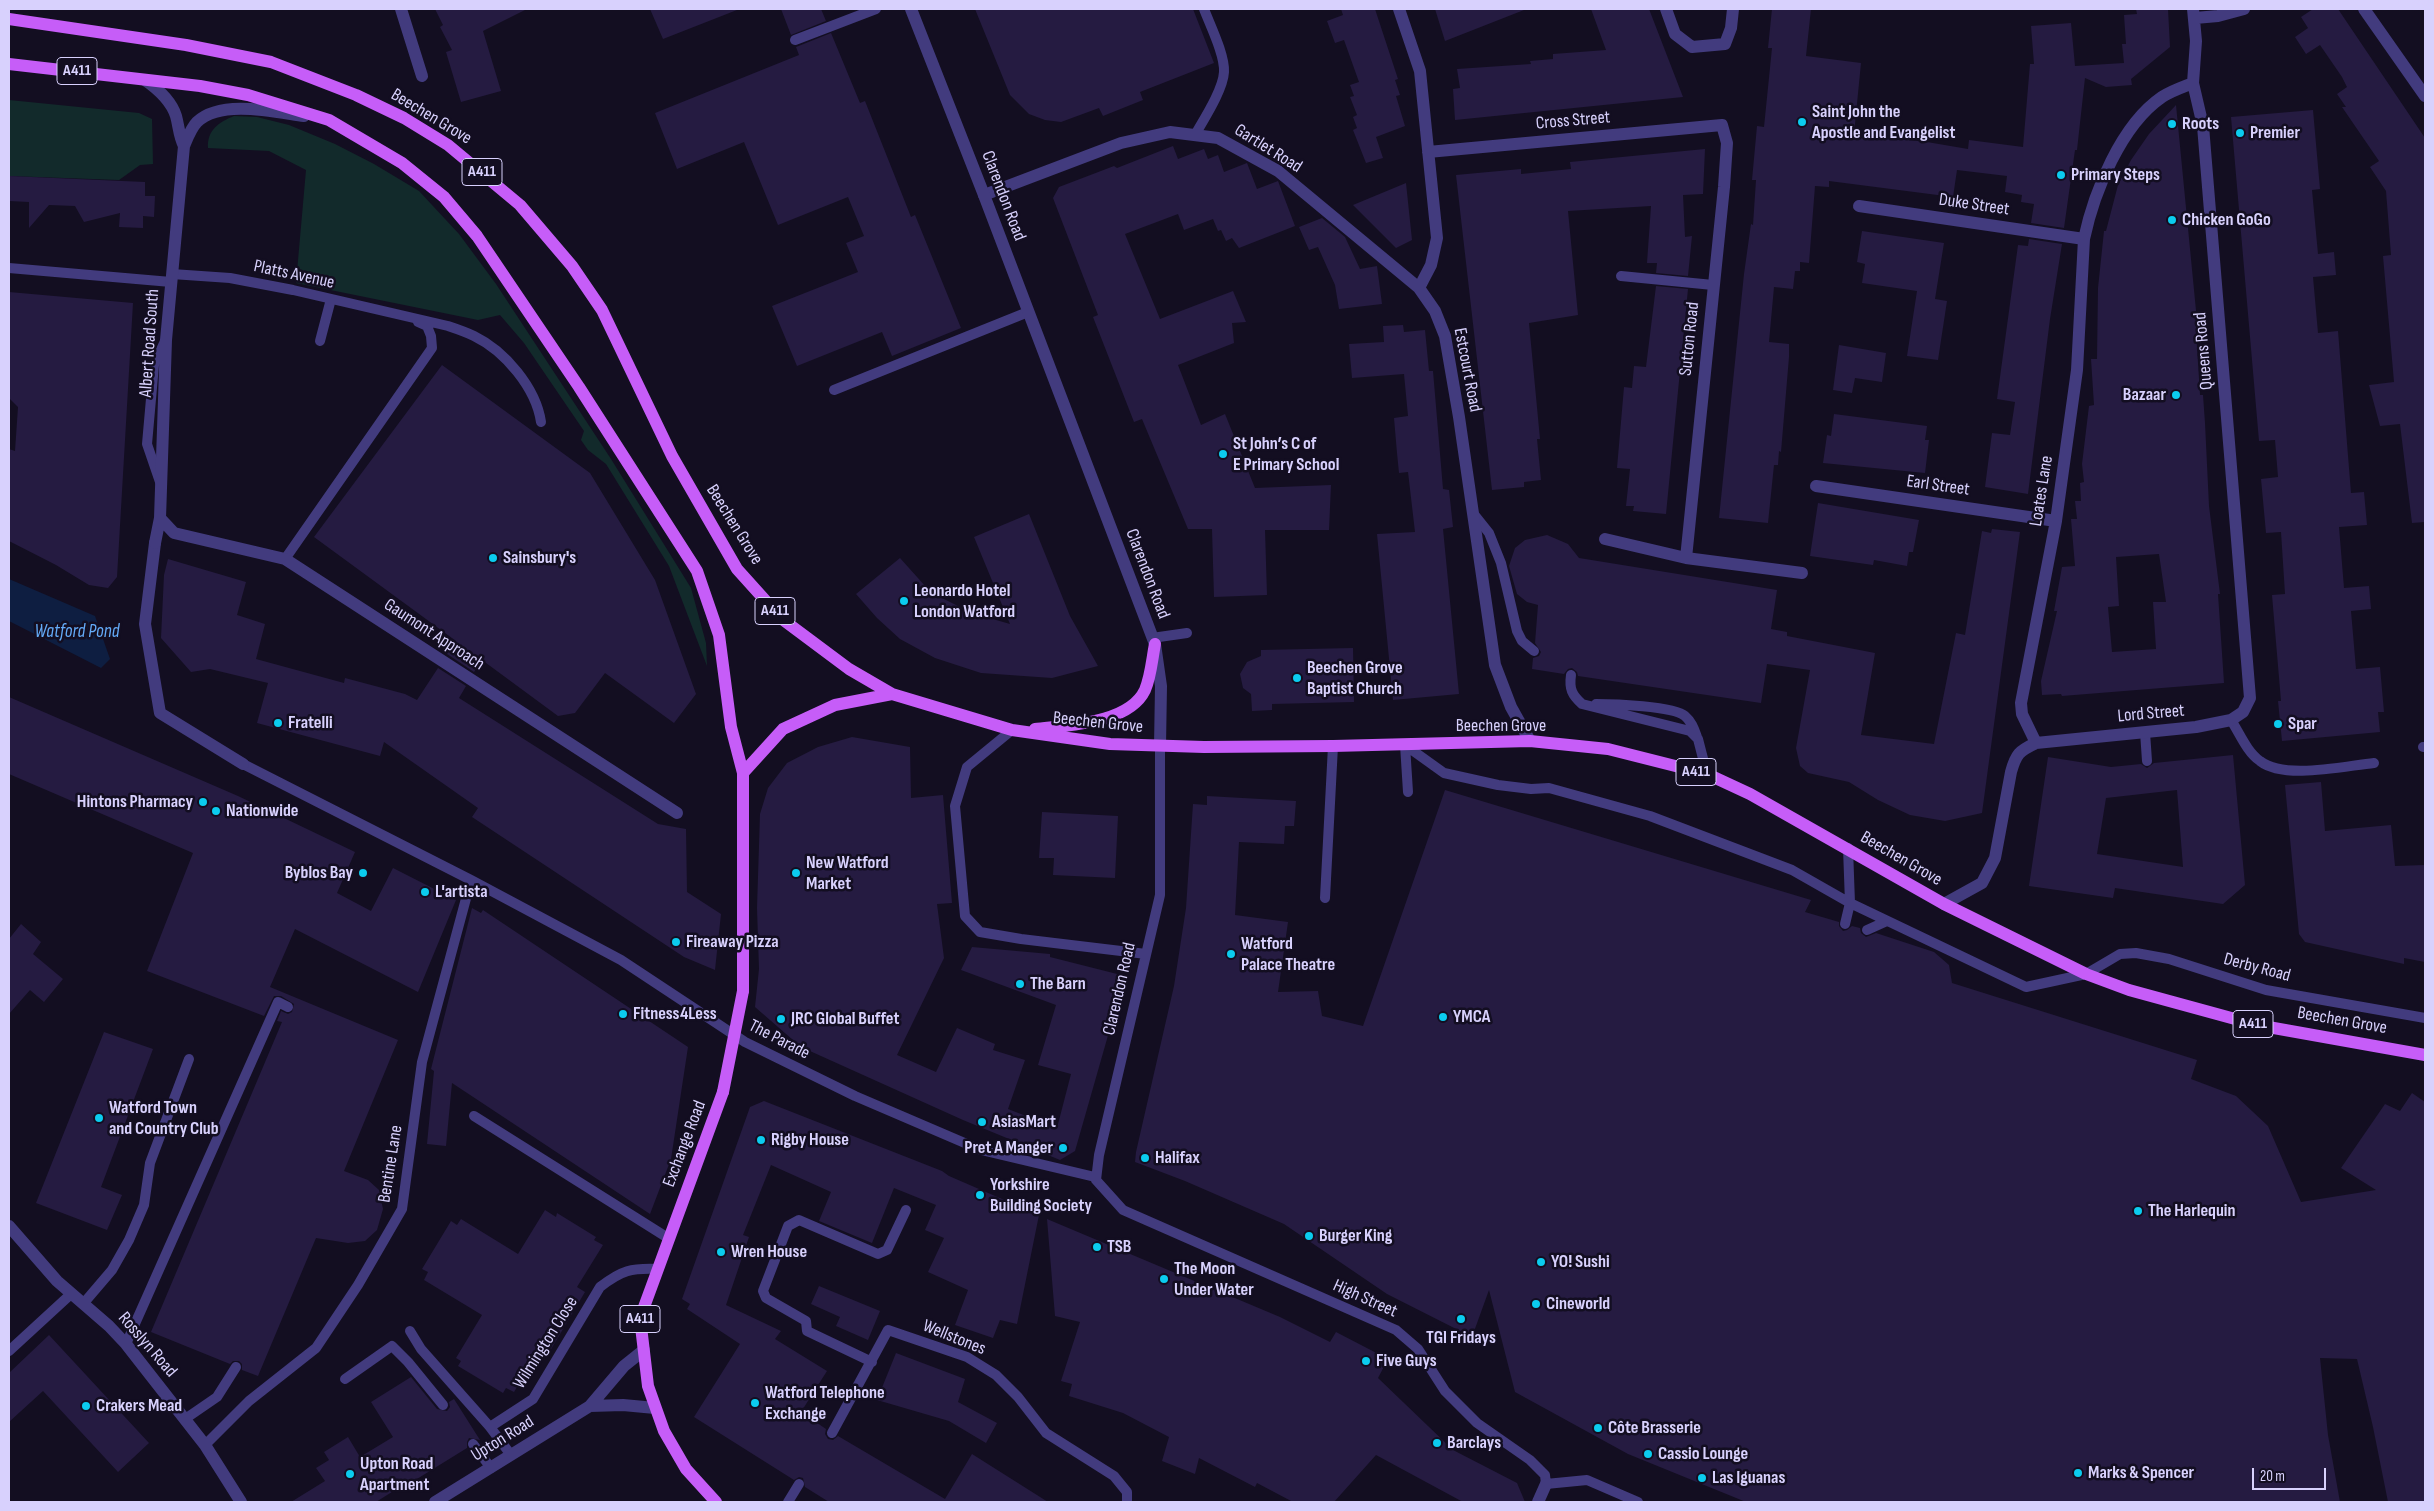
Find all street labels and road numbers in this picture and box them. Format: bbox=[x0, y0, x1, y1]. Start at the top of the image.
road number: A411 bbox=[57, 58, 97, 84]
street label: Beechen Grove bbox=[387, 84, 475, 150]
street label: Cross Street bbox=[1535, 107, 1611, 135]
street label: Gartlet Road bbox=[1230, 120, 1306, 178]
street label: Clarendon Road bbox=[976, 148, 1030, 244]
road number: A411 bbox=[462, 158, 502, 186]
street label: Duke Street bbox=[1937, 189, 2011, 221]
street label: Platts Avenue bbox=[252, 256, 336, 294]
street label: Albert Road South bbox=[135, 288, 165, 398]
street label: Sutton Road bbox=[1675, 301, 1705, 377]
street label: Queens Road bbox=[2190, 311, 2218, 391]
street label: Estcourt Road bbox=[1448, 326, 1486, 414]
street label: Loates Lane bbox=[2026, 454, 2058, 528]
street label: Earl Street bbox=[1905, 471, 1971, 501]
street label: Beechen Grove bbox=[701, 481, 767, 569]
street label: Clarendon Road bbox=[1120, 526, 1174, 622]
street label: Gaumont Approach bbox=[380, 594, 488, 676]
road number: A411 bbox=[755, 598, 795, 624]
street label: Lord Street bbox=[2117, 700, 2185, 728]
street label: Beechen Grove bbox=[1052, 708, 1144, 738]
street label: Beechen Grove bbox=[1456, 715, 1546, 737]
road number: A411 bbox=[1676, 759, 1716, 786]
street label: Beechen Grove bbox=[1856, 827, 1946, 891]
street label: Clarendon Road bbox=[1099, 941, 1141, 1037]
street label: Derby Road bbox=[2221, 949, 2293, 987]
street label: Beechen Grove bbox=[2296, 1003, 2388, 1039]
road number: A411 bbox=[2233, 1011, 2273, 1038]
street label: The Parade bbox=[745, 1015, 813, 1065]
street label: Exchange Road bbox=[659, 1098, 711, 1190]
street label: Bentine Lane bbox=[374, 1124, 408, 1204]
street label: High Street bbox=[1329, 1275, 1401, 1323]
street label: Wilmington Close bbox=[509, 1293, 583, 1393]
road number: A411 bbox=[620, 1306, 660, 1332]
street label: Rosslyn Road bbox=[113, 1308, 181, 1382]
street label: Wellstones bbox=[919, 1316, 989, 1360]
street label: Upton Road bbox=[468, 1411, 538, 1467]

